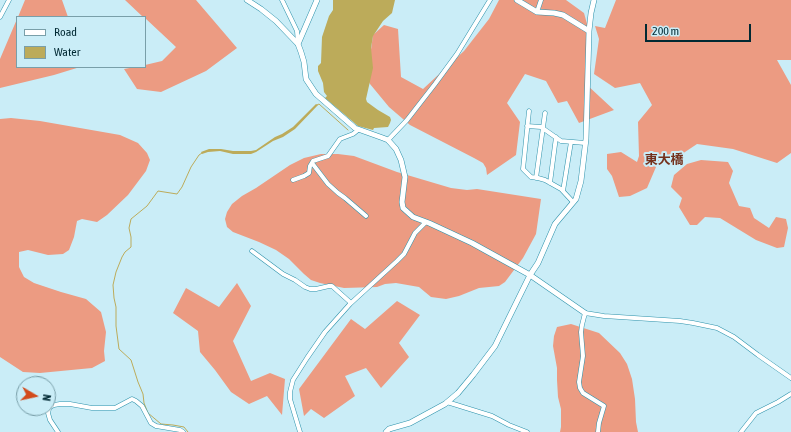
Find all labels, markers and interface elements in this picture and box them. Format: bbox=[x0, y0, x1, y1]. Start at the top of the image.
legend bbox=[16, 16, 146, 68]
scale bar bbox=[647, 16, 753, 42]
text: 200 m bbox=[652, 24, 679, 38]
text: Road bbox=[54, 25, 77, 39]
text: Water bbox=[54, 45, 80, 59]
district label: 東大橋 bbox=[645, 152, 683, 168]
north arrow bbox=[16, 376, 56, 416]
text: N bbox=[40, 394, 53, 402]

